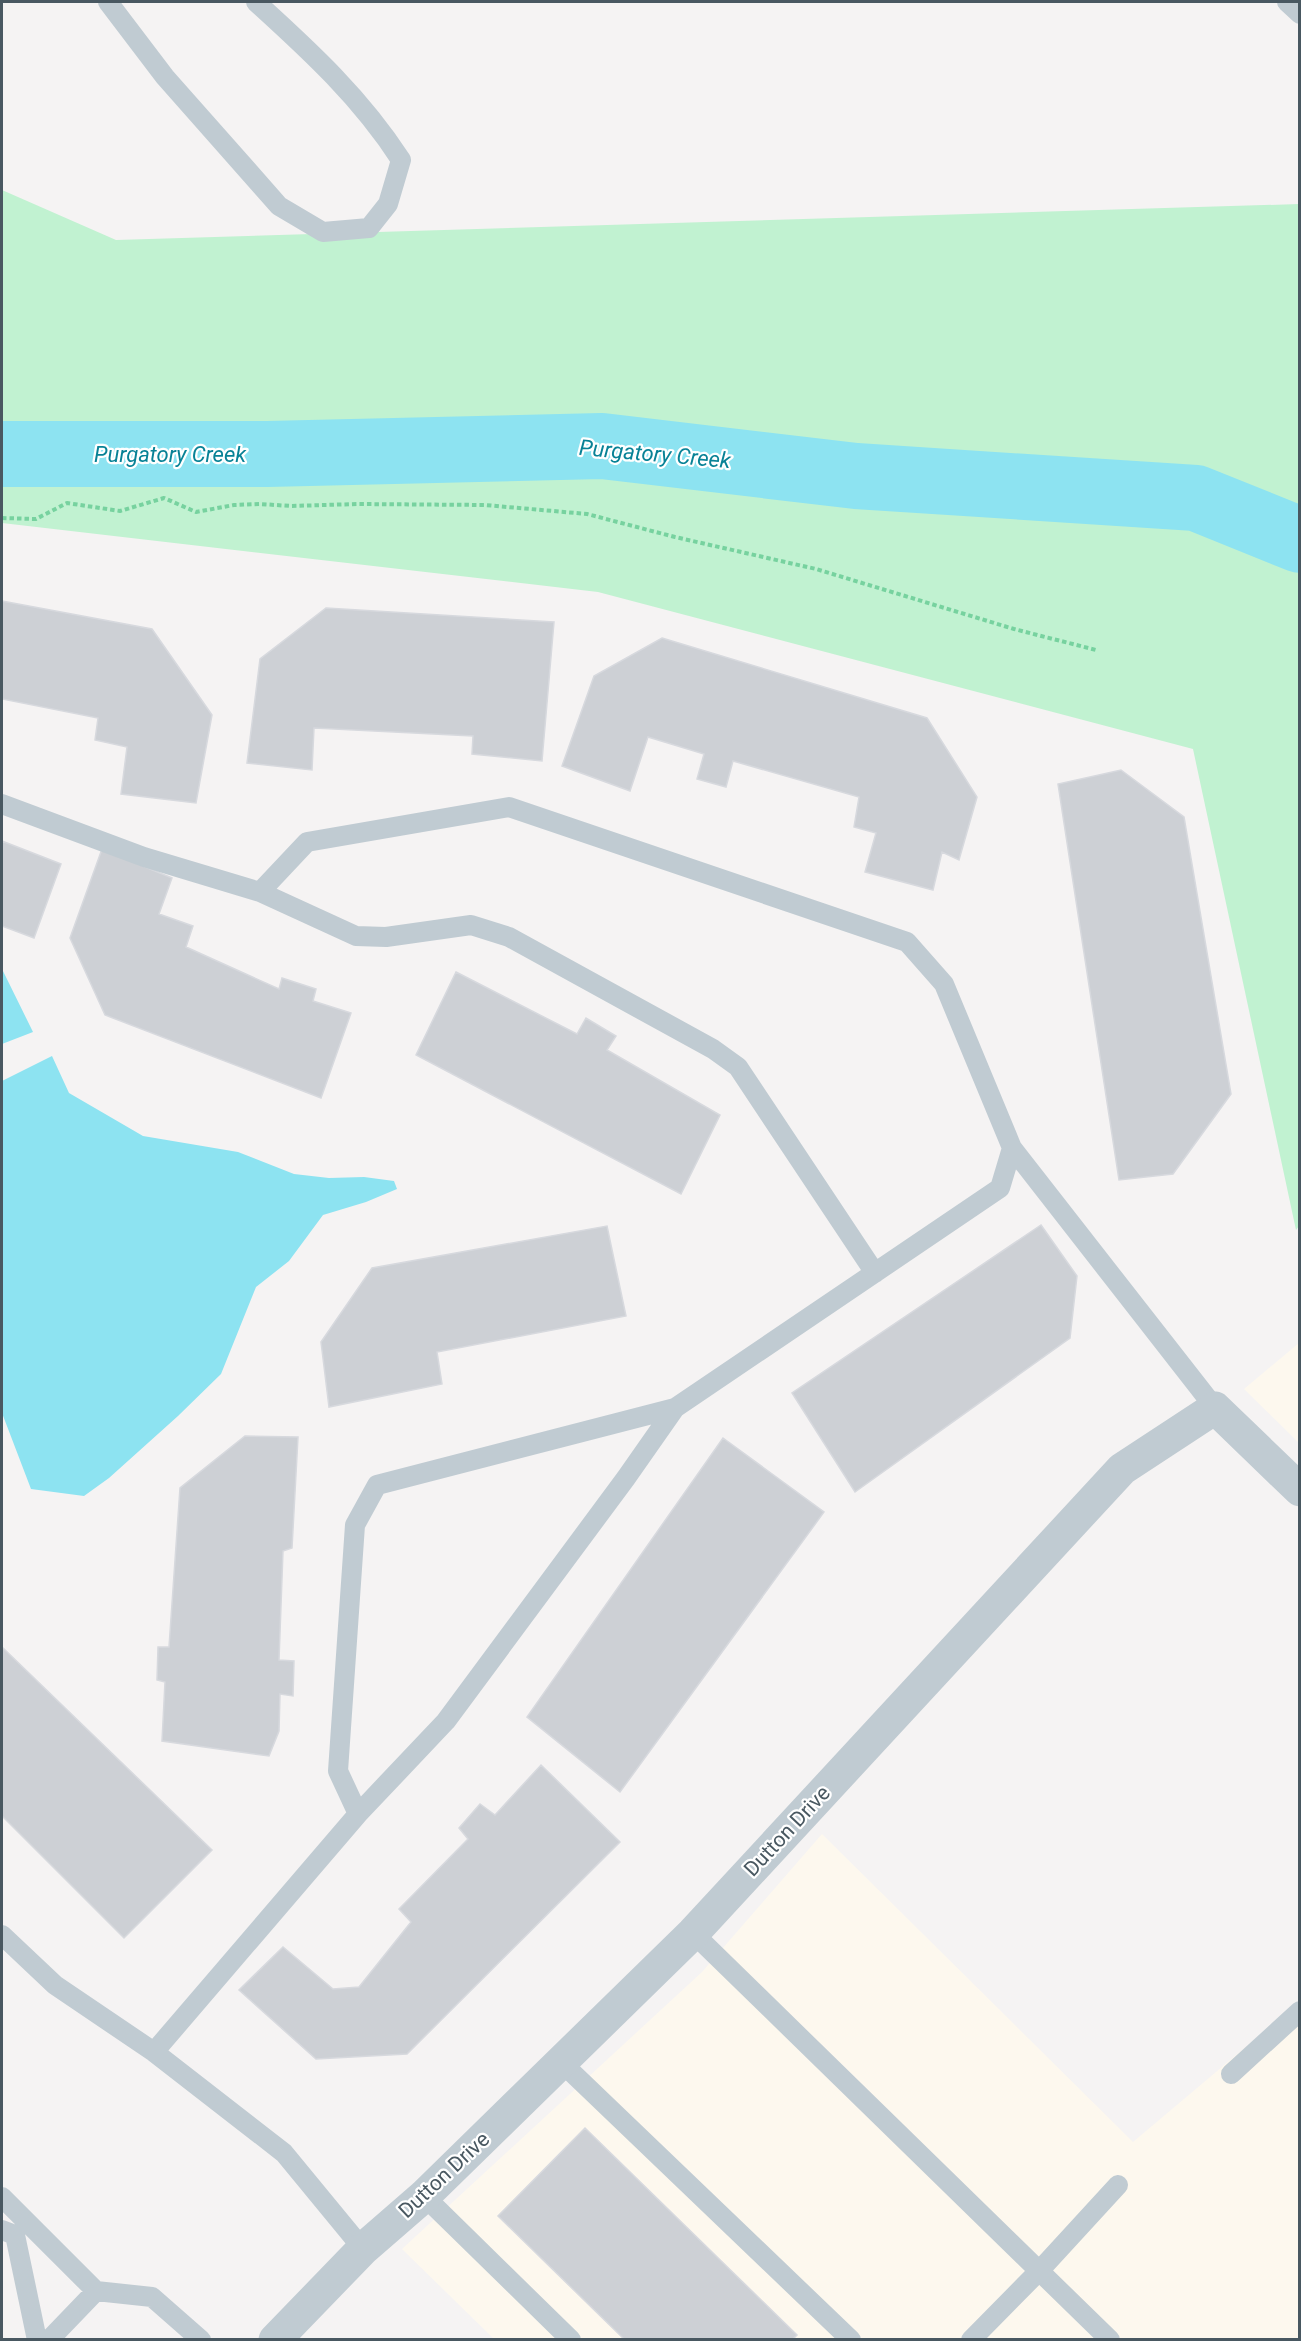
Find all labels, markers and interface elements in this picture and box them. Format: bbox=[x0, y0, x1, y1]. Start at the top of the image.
water label: Purgatory Creek bbox=[578, 435, 733, 473]
water label: Purgatory Creek bbox=[94, 442, 247, 467]
street label: Dutton Drive bbox=[739, 1781, 835, 1881]
street label: Dutton Drive bbox=[394, 2127, 494, 2223]

